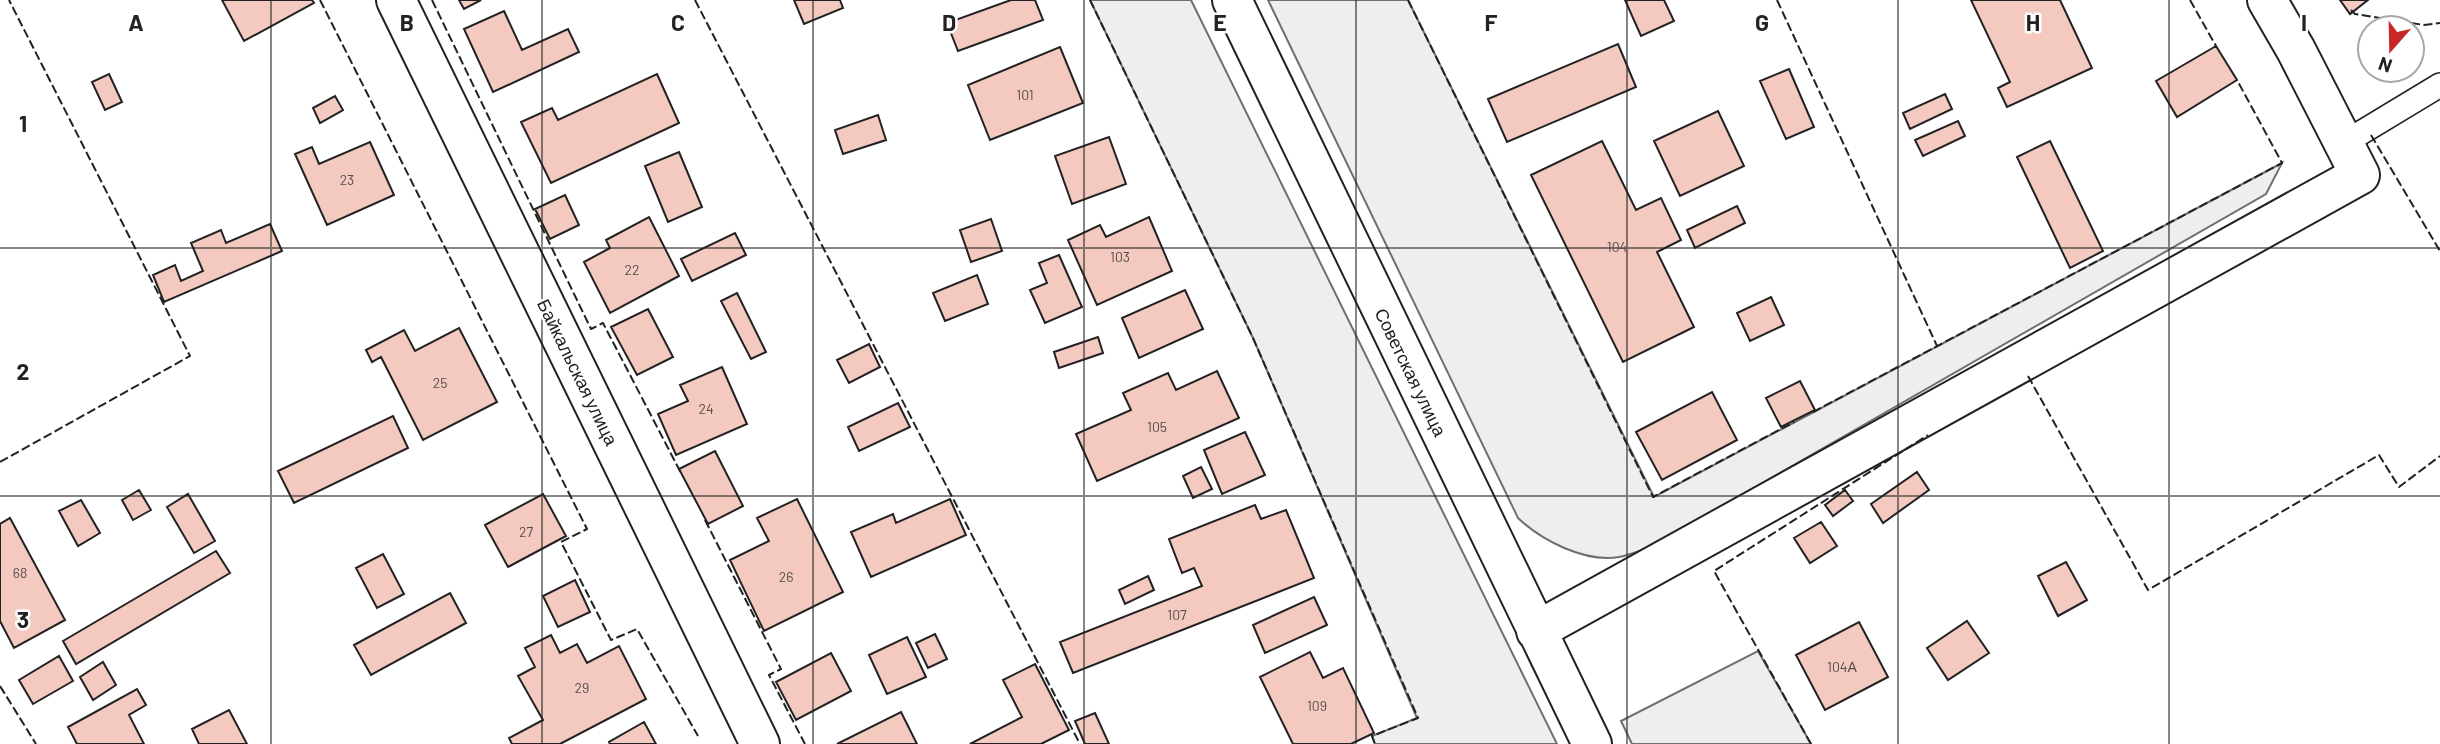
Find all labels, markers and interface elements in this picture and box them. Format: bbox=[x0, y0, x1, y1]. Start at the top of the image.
text: A bbox=[128, 8, 144, 36]
text: B bbox=[400, 8, 414, 36]
text: C bbox=[671, 8, 685, 36]
text: D bbox=[942, 8, 956, 36]
text: E bbox=[1213, 8, 1227, 36]
text: F bbox=[1485, 8, 1498, 36]
text: G bbox=[1755, 8, 1769, 36]
text: H bbox=[2026, 8, 2040, 36]
text: I bbox=[2301, 8, 2307, 36]
north arrow bbox=[2356, 14, 2426, 84]
text: N bbox=[2375, 52, 2395, 78]
house number: 101 bbox=[1016, 86, 1034, 103]
text: 1 bbox=[19, 109, 27, 137]
house number: 23 bbox=[340, 171, 354, 188]
house number: 104 bbox=[1607, 238, 1627, 255]
house number: 103 bbox=[1110, 248, 1130, 265]
house number: 22 bbox=[624, 261, 640, 278]
street label: Байкальская улица bbox=[533, 295, 623, 450]
street label: Советская улица bbox=[1370, 304, 1452, 441]
text: 2 bbox=[17, 357, 29, 385]
house number: 25 bbox=[433, 374, 447, 391]
house number: 24 bbox=[698, 400, 714, 417]
house number: 105 bbox=[1147, 418, 1167, 435]
house number: 27 bbox=[519, 523, 533, 540]
house number: 68 bbox=[13, 564, 27, 581]
house number: 26 bbox=[779, 568, 793, 585]
text: 3 bbox=[17, 605, 29, 633]
house number: 107 bbox=[1167, 606, 1187, 623]
house number: 104А bbox=[1827, 658, 1858, 675]
house number: 29 bbox=[575, 679, 589, 696]
house number: 109 bbox=[1307, 697, 1327, 714]

